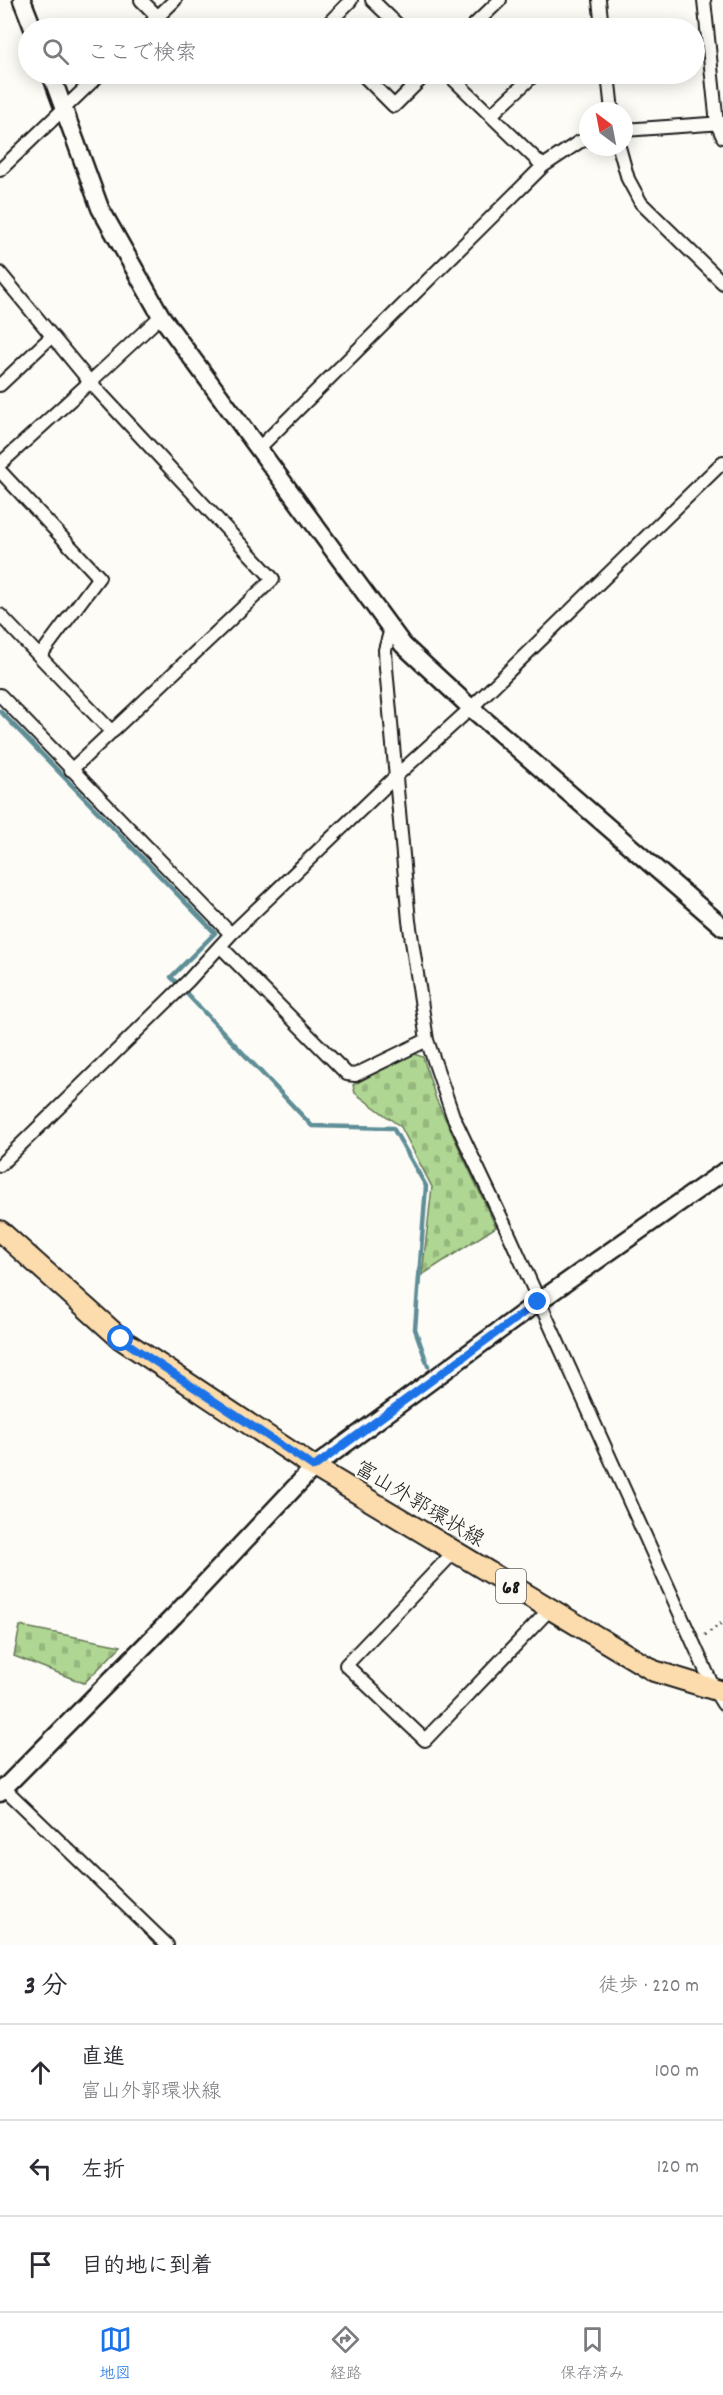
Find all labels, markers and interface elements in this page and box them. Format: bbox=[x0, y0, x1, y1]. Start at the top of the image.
search box bbox=[18, 18, 705, 84]
icon: search bbox=[39, 35, 72, 68]
text: ここで検索 bbox=[87, 39, 197, 70]
north arrow bbox=[579, 102, 633, 156]
route end bbox=[524, 1288, 550, 1314]
route start bbox=[107, 1325, 133, 1351]
street label: 富山外郭環状線 bbox=[348, 1455, 489, 1556]
road number: 68 bbox=[496, 1569, 526, 1603]
text: 3 分 bbox=[24, 1969, 68, 2006]
text: 徒歩 · 220 m bbox=[599, 1973, 699, 2001]
text: 直進 bbox=[81, 2043, 125, 2074]
icon: ahead bbox=[24, 2056, 57, 2089]
text: 100 m bbox=[655, 2058, 699, 2086]
text: 富山外郭環状線 bbox=[81, 2079, 221, 2107]
icon: left bbox=[24, 2152, 57, 2185]
text: 120 m bbox=[657, 2154, 699, 2182]
text: 左折 bbox=[81, 2156, 125, 2187]
icon: arrive bbox=[24, 2248, 57, 2281]
text: 目的地に到着 bbox=[81, 2252, 213, 2283]
tab: 地図 bbox=[99, 2323, 132, 2386]
tab: 経路 bbox=[329, 2323, 362, 2386]
tab: 保存済み bbox=[560, 2323, 624, 2386]

